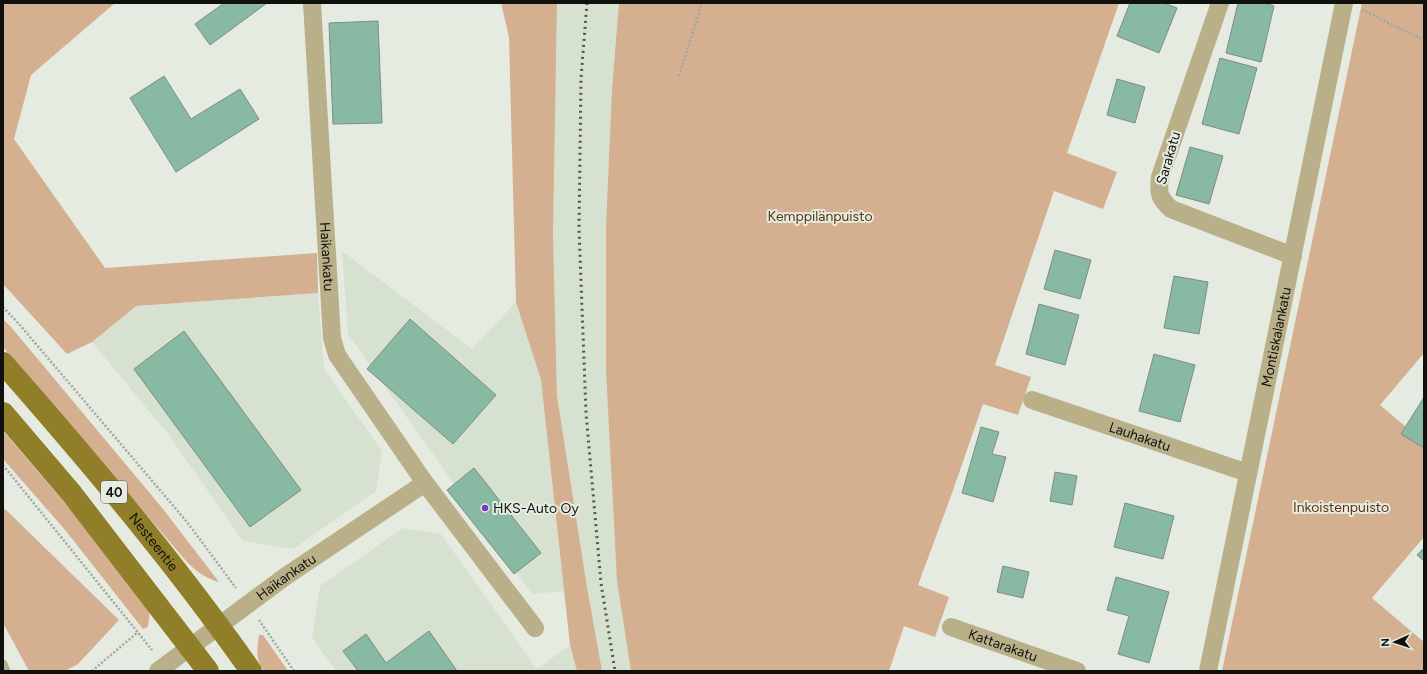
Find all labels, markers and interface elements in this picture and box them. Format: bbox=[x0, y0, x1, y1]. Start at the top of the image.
street label: Sarakatu bbox=[1153, 130, 1184, 187]
park label: Kemppilänpuisto bbox=[767, 208, 873, 225]
street label: Haikankatu bbox=[316, 221, 337, 292]
street label: Montiskalankatu bbox=[1258, 285, 1295, 388]
street label: Lauhakatu bbox=[1107, 419, 1173, 455]
road number: 40 bbox=[101, 481, 127, 503]
park label: Inkoistenpuisto bbox=[1293, 499, 1389, 516]
place label: HKS-Auto Oy bbox=[493, 500, 579, 517]
marker: HKS-Auto Oy bbox=[480, 503, 490, 513]
street label: Nesteentie bbox=[125, 510, 182, 575]
street label: Haikankatu bbox=[253, 550, 320, 604]
north arrow bbox=[1375, 622, 1415, 662]
street label: Kattarakatu bbox=[966, 626, 1040, 666]
text: N bbox=[1379, 638, 1392, 647]

